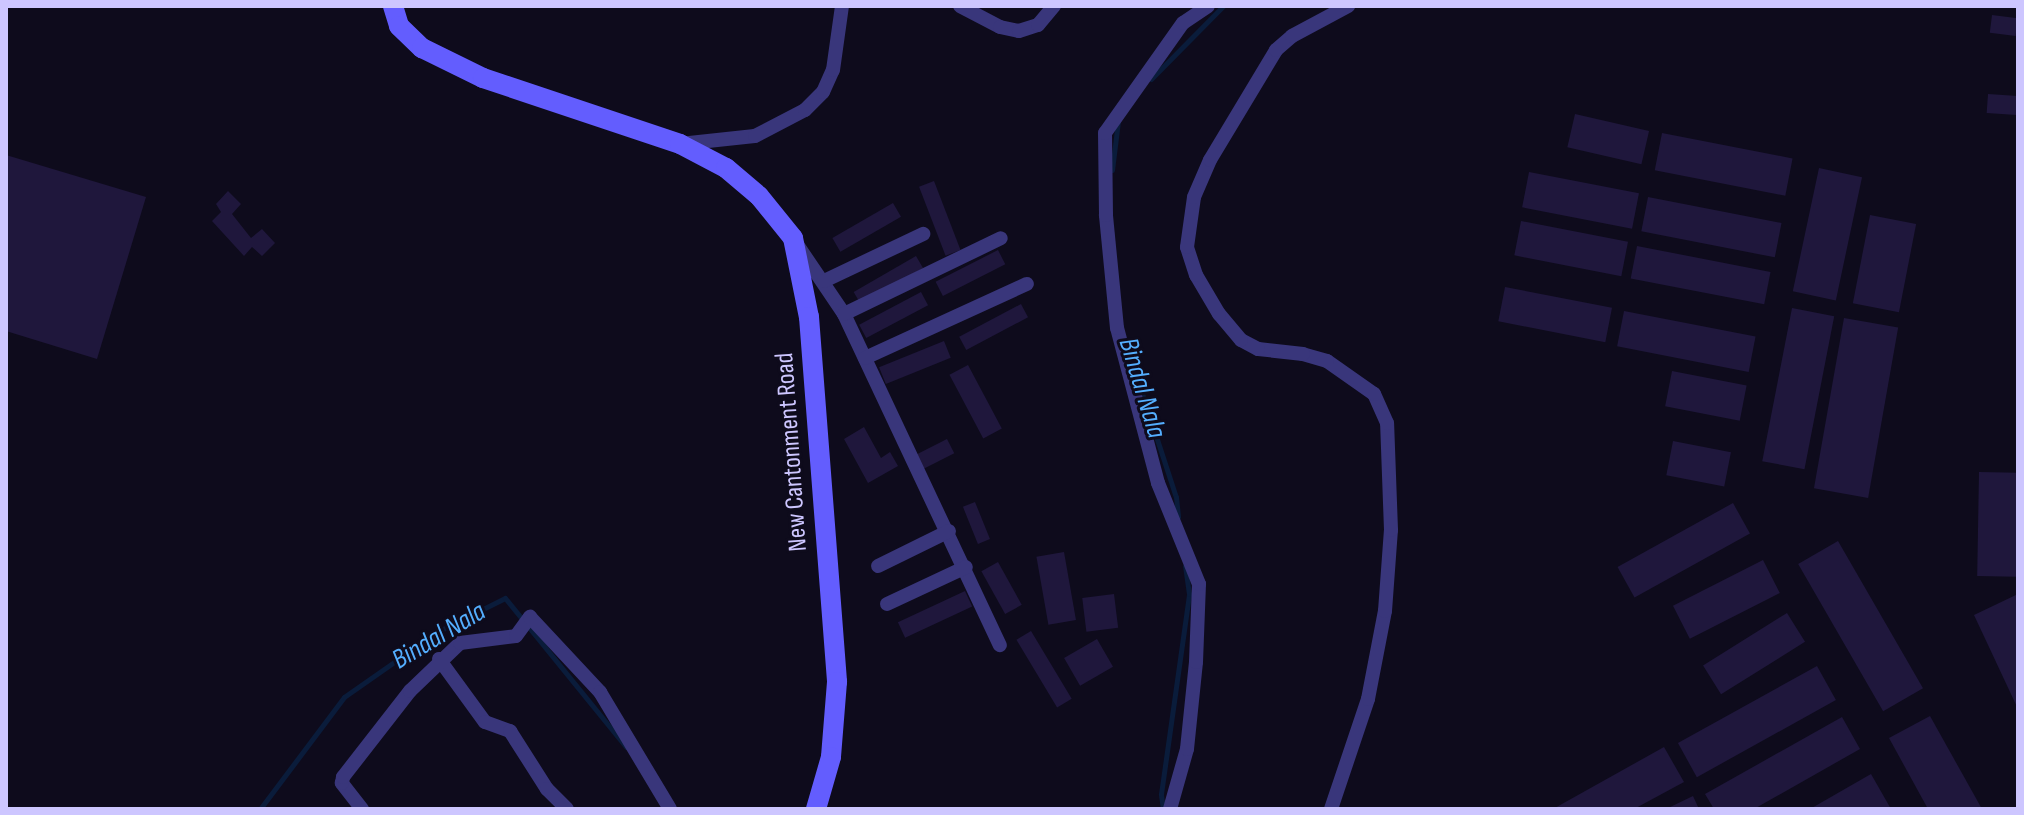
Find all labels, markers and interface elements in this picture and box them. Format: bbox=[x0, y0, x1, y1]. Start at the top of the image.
water label: Bindal Nala bbox=[1111, 334, 1173, 442]
street label: New Cantonment Road bbox=[769, 351, 815, 553]
water label: Bindal Nala bbox=[386, 595, 492, 677]

